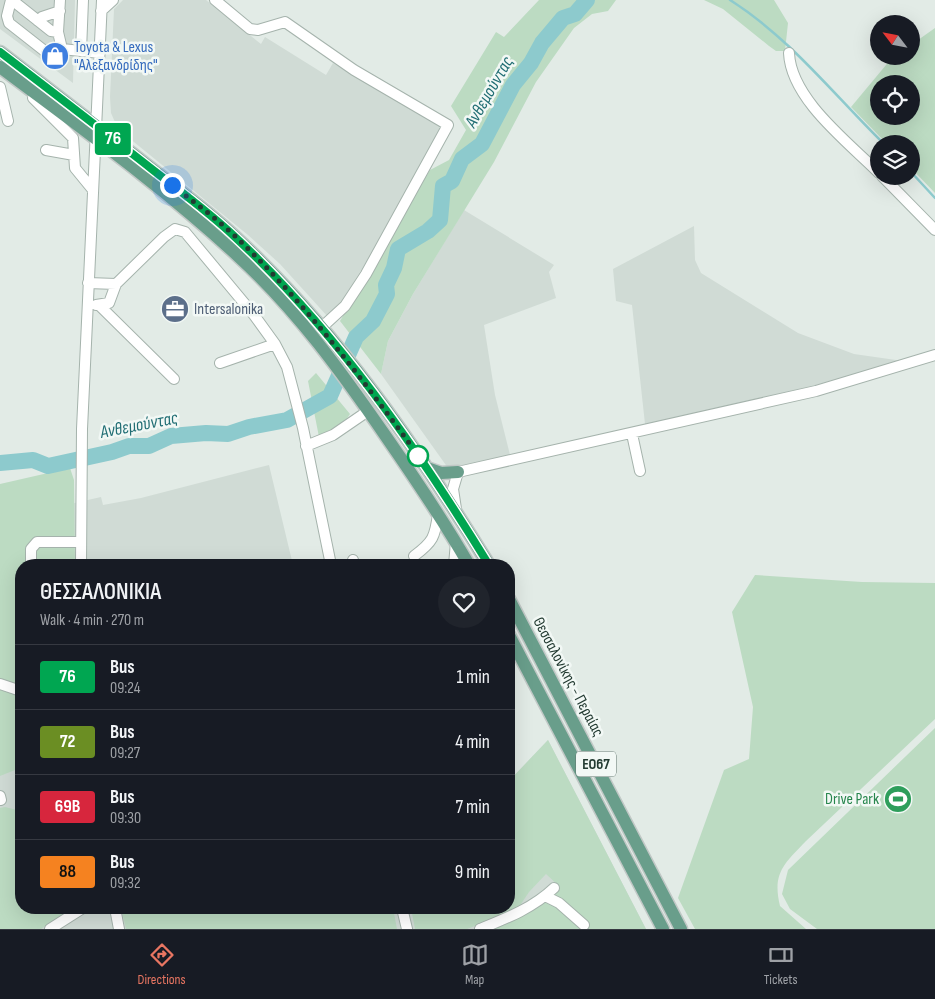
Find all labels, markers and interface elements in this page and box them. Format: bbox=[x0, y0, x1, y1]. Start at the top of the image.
north arrow bbox=[870, 15, 920, 65]
map controls bbox=[870, 15, 920, 185]
place label: Toyota & Lexus "Αλεξανδρίδης" bbox=[74, 38, 158, 75]
shop icon: Toyota & Lexus "Αλεξανδρίδης" bbox=[40, 41, 70, 71]
water label: Ανθεμούντας bbox=[460, 53, 518, 132]
button: locate bbox=[870, 75, 920, 125]
line badge: 76 bbox=[90, 123, 136, 155]
text: 76 bbox=[105, 128, 121, 149]
button: layers bbox=[870, 135, 920, 185]
your location bbox=[160, 173, 185, 198]
office icon: Intersalonika bbox=[160, 294, 190, 324]
place label: Intersalonika bbox=[194, 300, 263, 319]
water label: Ανθεμούντας bbox=[98, 407, 180, 443]
unlabelled marker bbox=[407, 445, 429, 467]
button: heart bbox=[438, 576, 490, 628]
text: ΘΕΣΣΑΛΟΝΙΚΙΑ bbox=[40, 577, 161, 606]
text: Walk · 4 min · 270 m bbox=[40, 611, 144, 630]
street label: Θεσσαλονίκης - Περαίας bbox=[529, 614, 607, 740]
text: Bus bbox=[110, 656, 135, 679]
text: 76 bbox=[59, 666, 76, 687]
text: 1 min bbox=[456, 666, 490, 689]
text: 09:24 bbox=[110, 679, 140, 698]
text: Bus bbox=[110, 721, 135, 744]
text: 72 bbox=[60, 731, 75, 752]
text: 4 min bbox=[455, 731, 490, 754]
text: 09:27 bbox=[110, 744, 140, 763]
road number: ΕΟ67 bbox=[576, 752, 616, 776]
sports icon: Drive Park bbox=[883, 784, 913, 814]
text: Bus bbox=[110, 786, 135, 809]
place label: Drive Park bbox=[825, 790, 879, 809]
text: 69Β bbox=[55, 796, 80, 817]
text: 7 min bbox=[456, 796, 490, 819]
text: 09:30 bbox=[110, 809, 141, 828]
text: Bus bbox=[110, 851, 135, 874]
text: 88 bbox=[59, 861, 76, 882]
text: 9 min bbox=[455, 861, 490, 884]
text: 09:32 bbox=[110, 874, 141, 893]
tab: Directions bbox=[138, 941, 186, 988]
tab: Map bbox=[461, 941, 489, 988]
tab: Tickets bbox=[764, 941, 797, 988]

